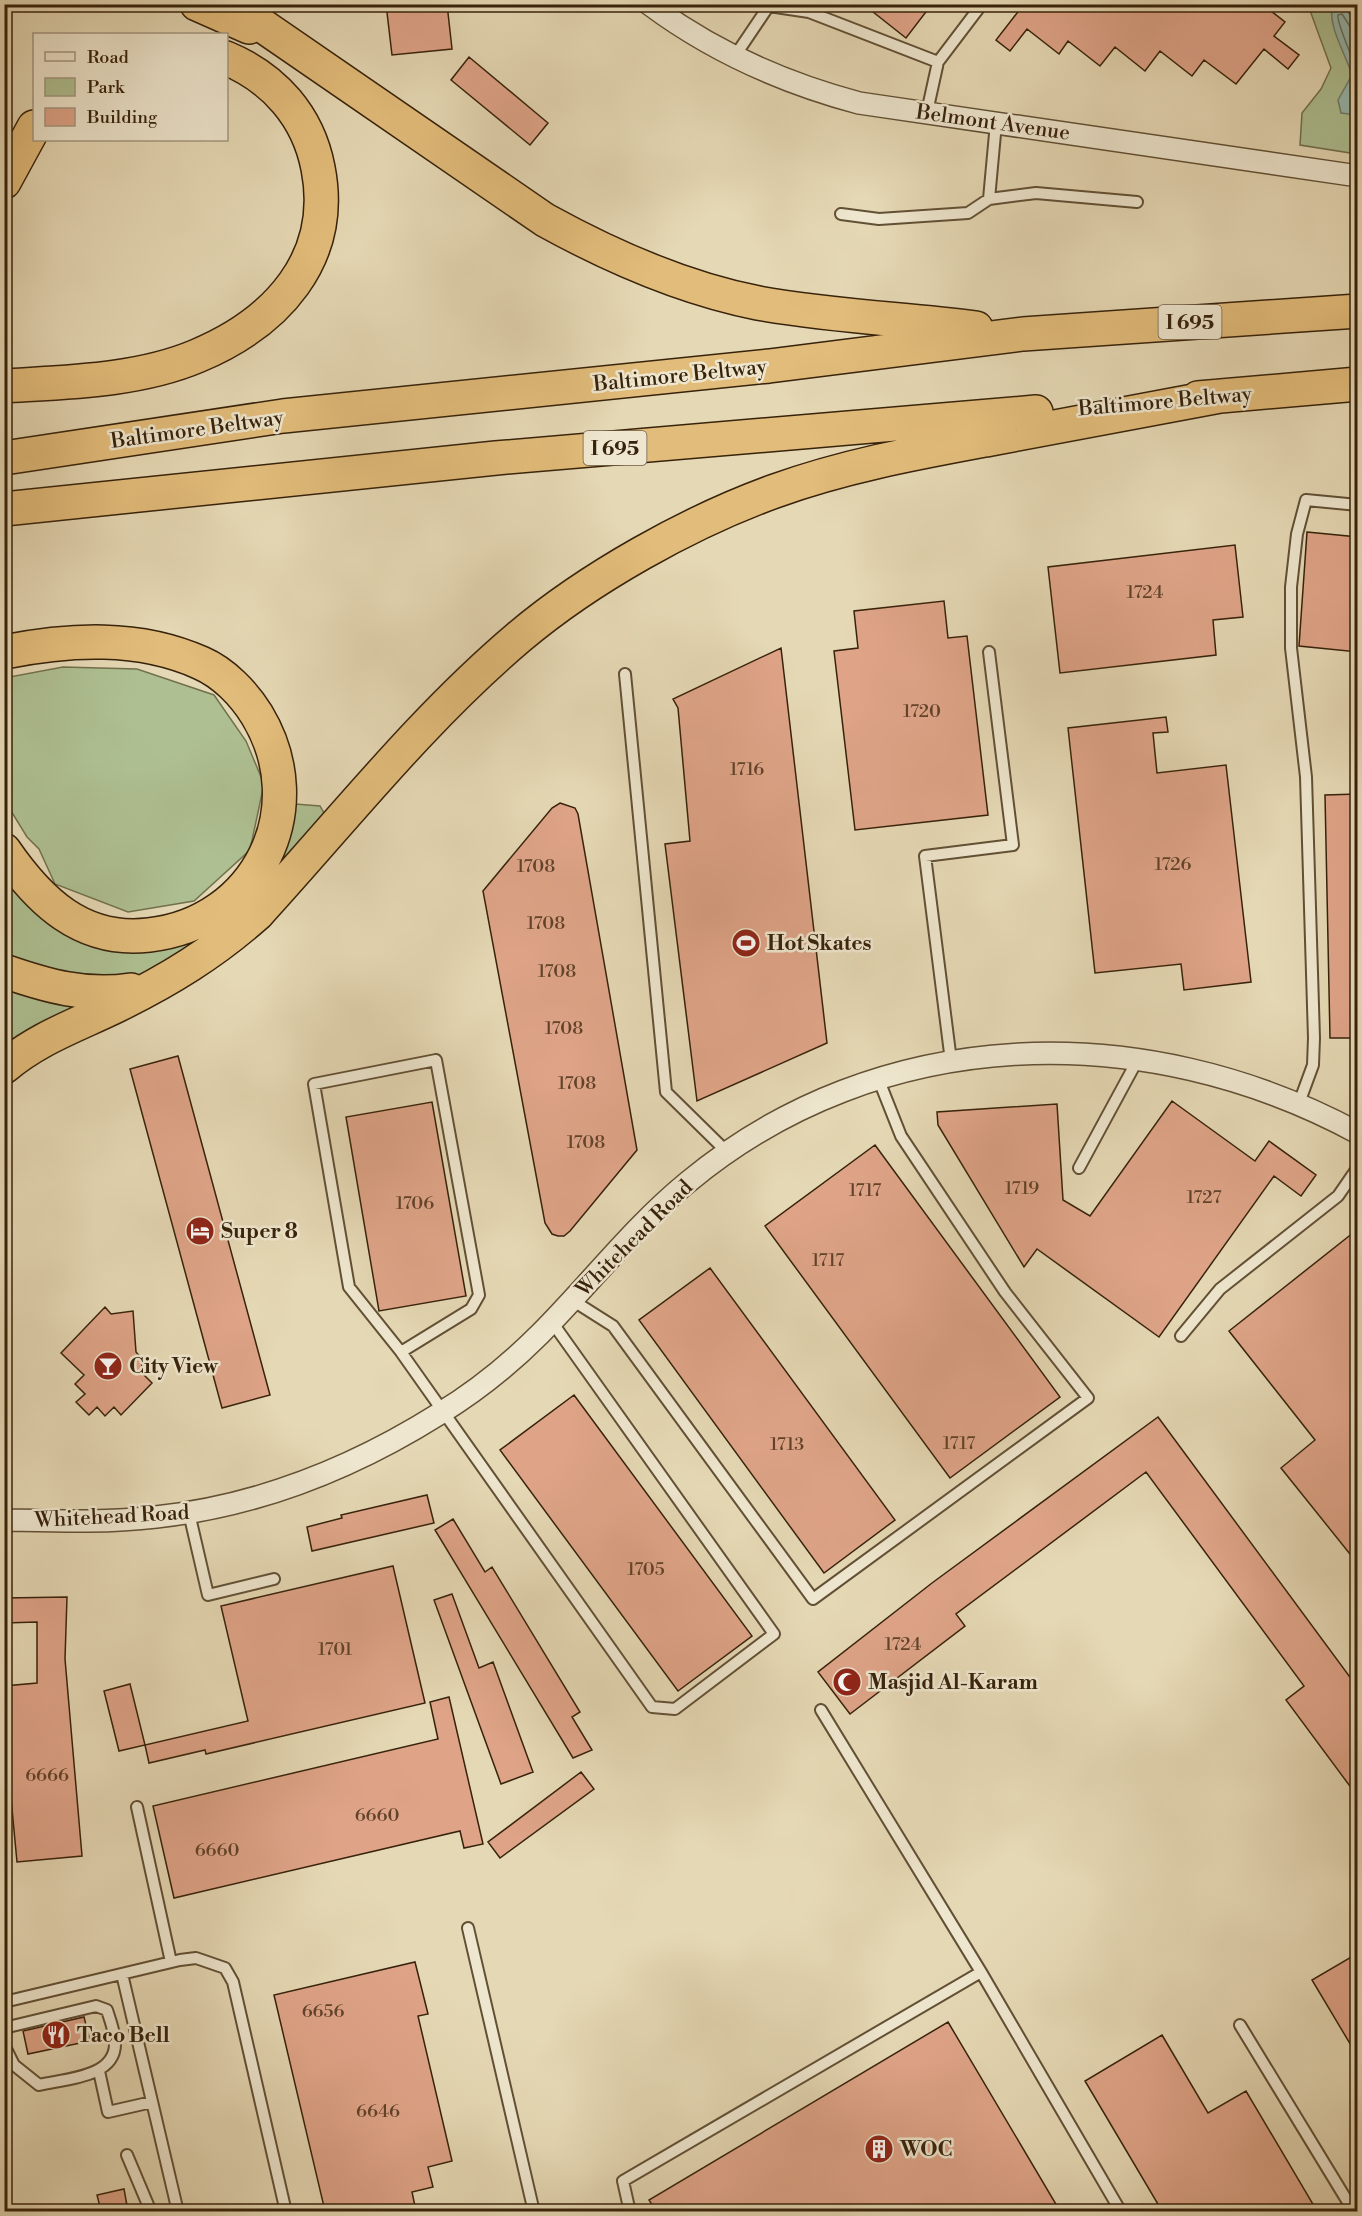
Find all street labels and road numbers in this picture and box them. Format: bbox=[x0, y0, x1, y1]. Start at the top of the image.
street label: Belmont Avenue bbox=[913, 99, 1072, 147]
road number: I 695 bbox=[1158, 305, 1222, 339]
street label: Baltimore Beltway bbox=[591, 354, 769, 398]
street label: Baltimore Beltway bbox=[1076, 381, 1254, 423]
street label: Baltimore Beltway bbox=[108, 405, 286, 455]
road number: I 695 bbox=[584, 431, 646, 465]
street label: Whitehead Road bbox=[570, 1175, 699, 1303]
street label: Whitehead Road bbox=[33, 1500, 190, 1534]

